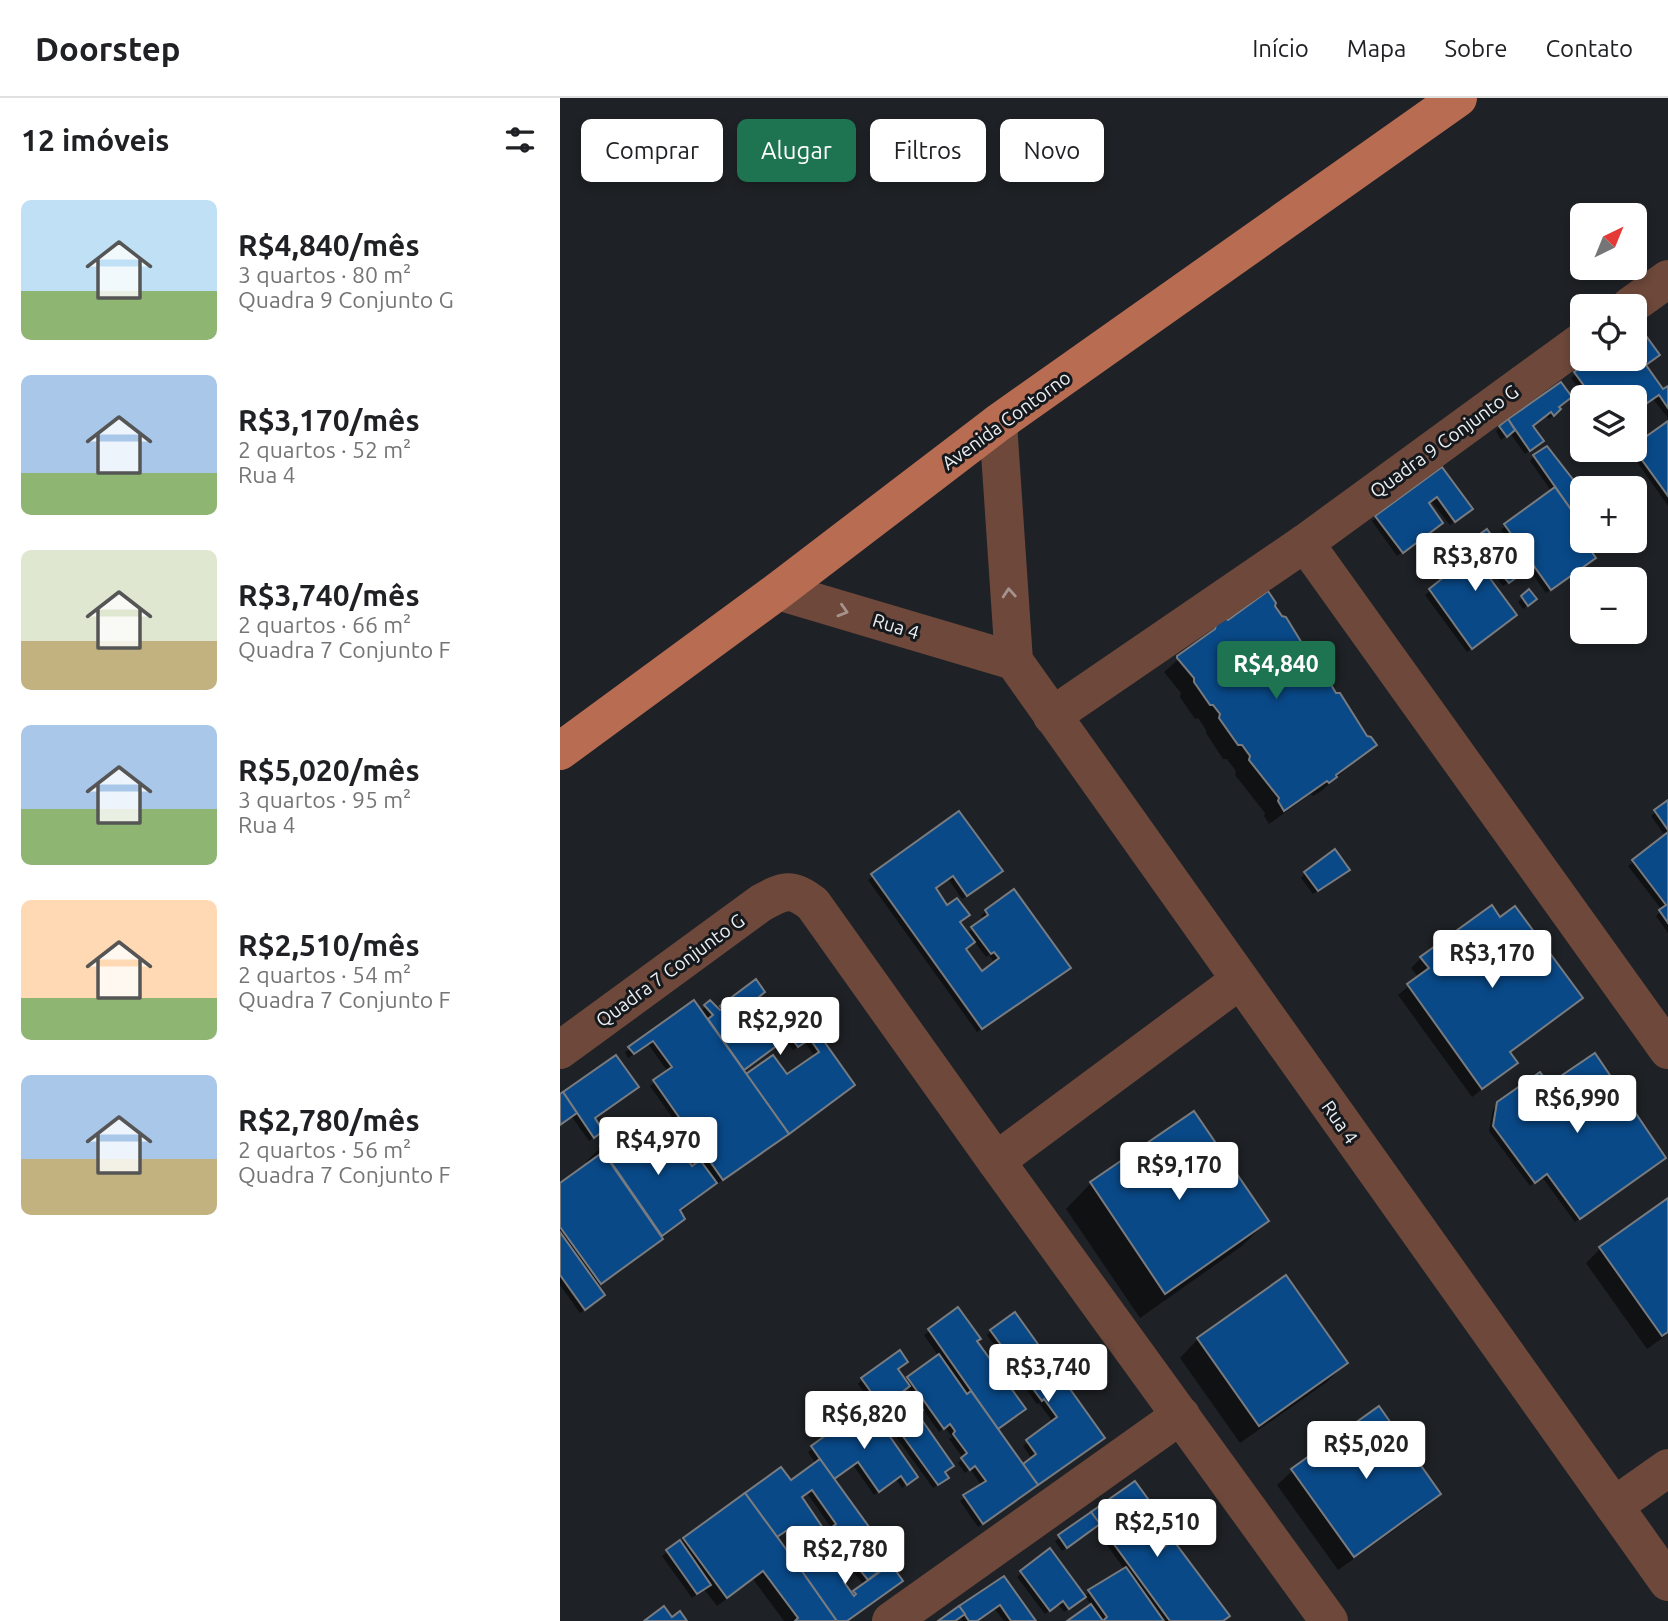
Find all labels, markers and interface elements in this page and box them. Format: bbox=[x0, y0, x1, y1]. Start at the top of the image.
text: Doorstep bbox=[35, 30, 180, 67]
text: Início bbox=[1252, 35, 1309, 62]
text: Mapa bbox=[1347, 35, 1406, 62]
text: Sobre bbox=[1444, 35, 1507, 62]
text: Contato bbox=[1545, 35, 1633, 62]
chip: Comprar bbox=[581, 119, 723, 182]
chip: Alugar bbox=[737, 119, 856, 182]
chip: Filtros bbox=[870, 119, 986, 182]
chip: Novo bbox=[1000, 119, 1104, 182]
icon: filters bbox=[501, 121, 539, 159]
text: 12 imóveis bbox=[21, 123, 169, 157]
north arrow bbox=[1570, 203, 1647, 280]
map controls bbox=[1570, 203, 1647, 644]
icon: home bbox=[77, 228, 161, 312]
text: R$4,840/mês bbox=[238, 228, 420, 262]
text: 3 quartos · 80 m² bbox=[238, 262, 411, 287]
text: Quadra 9 Conjunto G bbox=[238, 287, 454, 312]
button: locate bbox=[1570, 294, 1647, 371]
street label: Avenida Contorno bbox=[937, 366, 1075, 474]
street label: Quadra 9 Conjunto G bbox=[1365, 380, 1523, 502]
button: layers bbox=[1570, 385, 1647, 462]
icon: home bbox=[77, 403, 161, 487]
text: R$3,170/mês bbox=[238, 403, 420, 437]
text: 2 quartos · 52 m² bbox=[238, 437, 411, 462]
text: Rua 4 bbox=[238, 462, 296, 487]
button: + bbox=[1570, 476, 1647, 553]
pin: R$3,870 bbox=[1410, 533, 1540, 593]
text: R$3,870 bbox=[1432, 543, 1518, 568]
button: − bbox=[1570, 567, 1647, 644]
icon: home bbox=[77, 578, 161, 662]
text: R$3,740/mês bbox=[238, 578, 420, 612]
one-way arrow bbox=[1002, 588, 1017, 599]
one-way arrow bbox=[837, 602, 849, 617]
street label: Rua 4 bbox=[870, 609, 922, 643]
text: 2 quartos · 66 m² bbox=[238, 612, 411, 637]
text: Quadra 7 Conjunto F bbox=[238, 637, 451, 662]
pin: R$4,840 bbox=[1211, 642, 1341, 701]
text: R$4,840 bbox=[1233, 651, 1319, 676]
icon: home bbox=[77, 753, 161, 837]
text: R$5,020/mês bbox=[238, 753, 420, 787]
text: 3 quartos · 95 m² bbox=[238, 787, 411, 812]
text: Rua 4 bbox=[238, 812, 296, 837]
street label: Quadra 7 Conjunto G bbox=[591, 909, 749, 1031]
icon: home bbox=[77, 928, 161, 1012]
text: R$2,510/mês bbox=[238, 928, 420, 962]
pin: R$3,170 bbox=[1427, 930, 1557, 990]
text: R$3,170 bbox=[1449, 940, 1535, 965]
text: 2 quartos · 54 m² bbox=[238, 962, 411, 987]
text: Quadra 7 Conjunto F bbox=[238, 987, 451, 1012]
pin: R$2,920 bbox=[715, 998, 845, 1057]
text: R$2,920 bbox=[737, 1007, 823, 1032]
pin: R$6,990 bbox=[1512, 1076, 1642, 1135]
text: R$6,990 bbox=[1534, 1085, 1620, 1110]
street label: Rua 4 bbox=[1317, 1096, 1363, 1148]
icon: home bbox=[77, 1103, 161, 1187]
text: R$2,780/mês bbox=[238, 1103, 420, 1137]
pin: R$4,970 bbox=[593, 1118, 723, 1177]
text: R$4,970 bbox=[615, 1127, 701, 1152]
text: 2 quartos · 56 m² bbox=[238, 1137, 411, 1162]
pin: R$9,170 bbox=[1114, 1142, 1244, 1202]
text: R$9,170 bbox=[1136, 1152, 1222, 1177]
text: Quadra 7 Conjunto F bbox=[238, 1162, 451, 1187]
pin: R$3,740 bbox=[983, 1344, 1113, 1404]
text: R$3,740 bbox=[1005, 1354, 1091, 1379]
pin: R$6,820 bbox=[799, 1392, 929, 1451]
text: R$6,820 bbox=[821, 1401, 907, 1426]
pin: R$5,020 bbox=[1301, 1422, 1431, 1481]
text: R$5,020 bbox=[1323, 1431, 1409, 1456]
pin: R$2,510 bbox=[1092, 1500, 1222, 1559]
text: R$2,510 bbox=[1114, 1509, 1200, 1534]
pin: R$2,780 bbox=[780, 1526, 910, 1586]
text: R$2,780 bbox=[802, 1536, 888, 1561]

